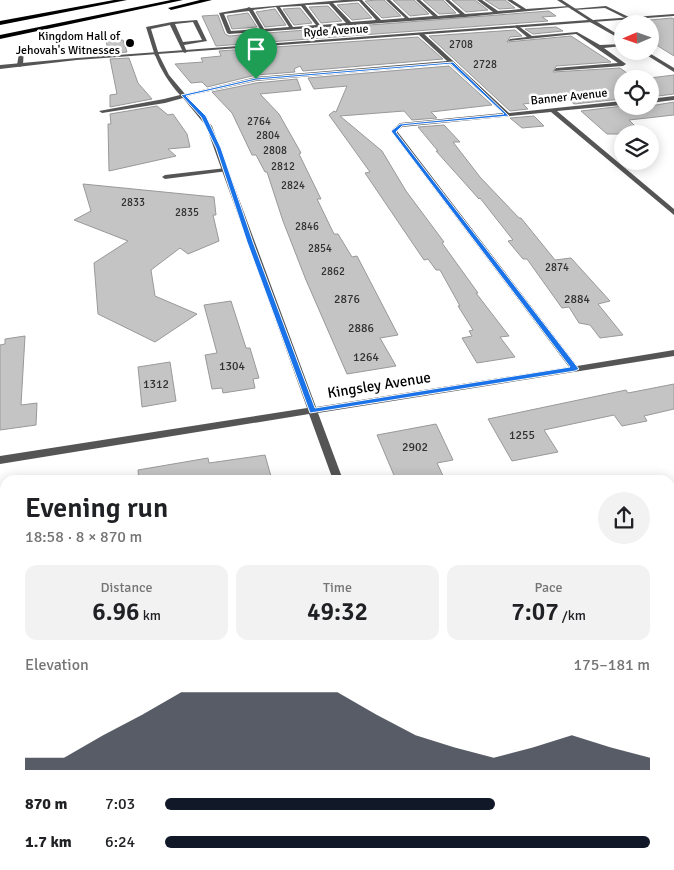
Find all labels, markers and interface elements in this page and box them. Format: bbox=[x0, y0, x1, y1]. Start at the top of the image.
north arrow bbox=[614, 15, 659, 60]
map controls bbox=[614, 15, 659, 170]
street label: Ryde Avenue bbox=[303, 21, 369, 41]
pin bbox=[235, 28, 277, 79]
place label: Kingdom Hall of Jehovah's Witnesses bbox=[16, 29, 121, 58]
icon: arrive bbox=[242, 35, 270, 63]
marker: Kingdom Hall of Jehovah's Witnesses bbox=[124, 37, 136, 49]
house number: 2708 bbox=[449, 38, 473, 51]
house number: 2728 bbox=[473, 58, 497, 71]
button: locate bbox=[614, 70, 659, 115]
street label: Banner Avenue bbox=[530, 86, 608, 108]
house number: 2764 bbox=[247, 115, 271, 128]
button: layers bbox=[614, 125, 659, 170]
house number: 2804 bbox=[256, 129, 280, 142]
house number: 2808 bbox=[263, 144, 287, 157]
house number: 2812 bbox=[271, 160, 295, 173]
house number: 2824 bbox=[281, 179, 305, 192]
house number: 2833 bbox=[121, 196, 145, 209]
house number: 2835 bbox=[175, 206, 199, 219]
house number: 2846 bbox=[295, 220, 319, 233]
house number: 2854 bbox=[308, 242, 332, 255]
house number: 2874 bbox=[545, 261, 569, 274]
house number: 2862 bbox=[321, 265, 345, 278]
house number: 2876 bbox=[334, 292, 360, 307]
house number: 2884 bbox=[564, 292, 590, 307]
house number: 2886 bbox=[348, 321, 374, 336]
house number: 1264 bbox=[353, 350, 379, 365]
house number: 1304 bbox=[219, 359, 245, 374]
street label: Kingsley Avenue bbox=[326, 368, 432, 402]
house number: 1312 bbox=[143, 377, 169, 392]
house number: 1255 bbox=[509, 428, 535, 443]
house number: 2902 bbox=[402, 440, 428, 455]
text: Evening run bbox=[25, 491, 168, 525]
button: share bbox=[598, 492, 650, 544]
text: 18:58 · 8 × 870 m bbox=[25, 527, 142, 547]
text: Distance bbox=[100, 579, 153, 596]
text: Time bbox=[323, 579, 352, 596]
text: Pace bbox=[534, 579, 563, 596]
text: 6.96 bbox=[92, 596, 140, 627]
text: 49:32 bbox=[307, 596, 368, 627]
text: 7:07 bbox=[511, 596, 559, 627]
text: km bbox=[140, 607, 161, 624]
text: /km bbox=[559, 607, 586, 624]
text: Elevation bbox=[25, 655, 89, 675]
text: 175–181 m bbox=[573, 655, 650, 675]
text: 870 m bbox=[25, 794, 67, 814]
text: 7:03 bbox=[105, 794, 135, 814]
text: 1.7 km bbox=[25, 832, 72, 852]
text: 6:24 bbox=[105, 832, 135, 852]

